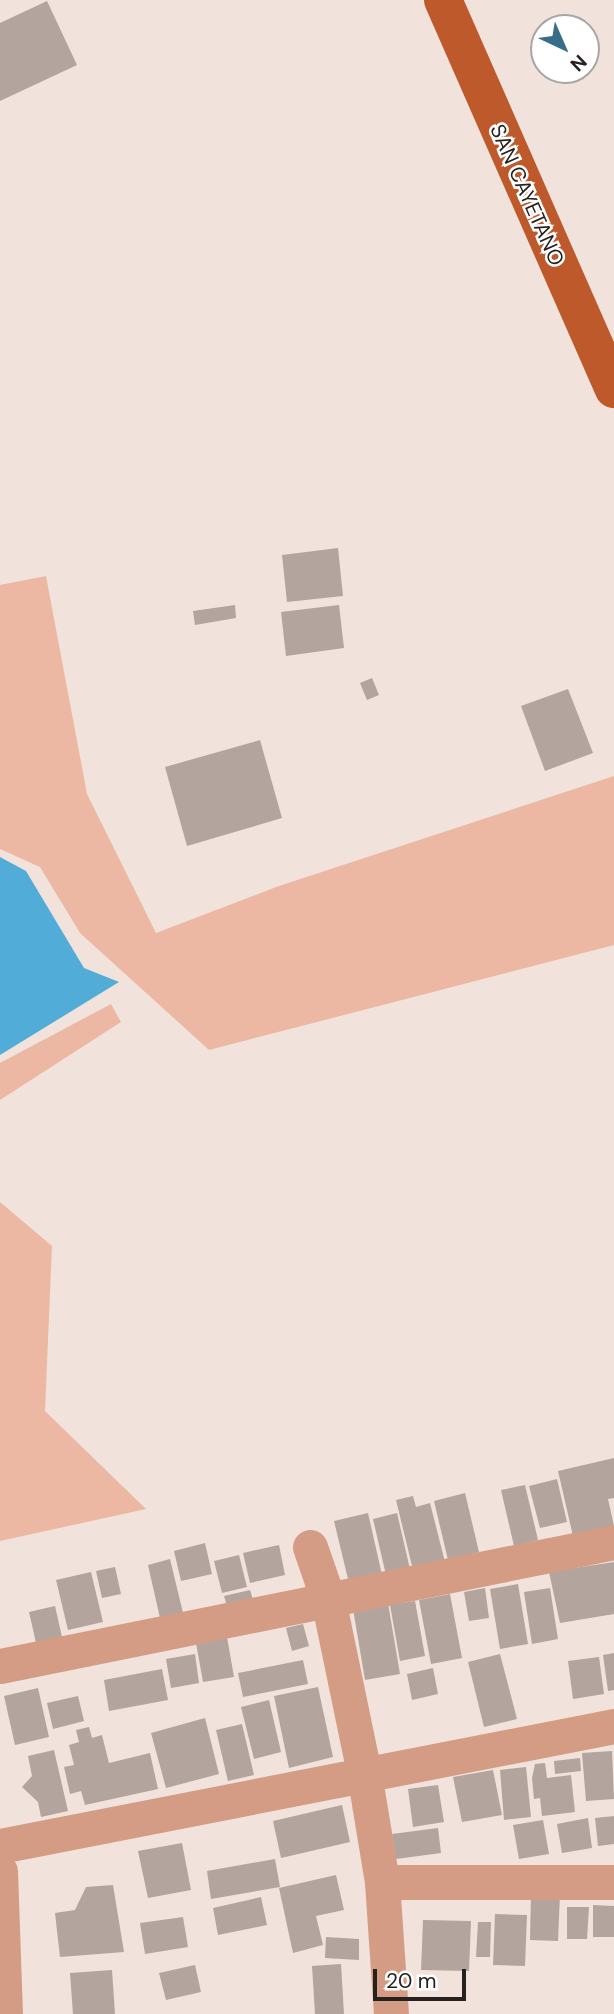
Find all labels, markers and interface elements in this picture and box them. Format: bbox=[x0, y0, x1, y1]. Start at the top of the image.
north arrow bbox=[530, 14, 600, 84]
text: N bbox=[565, 49, 592, 77]
street label: SAN CAYETANO bbox=[485, 120, 569, 270]
scale bar bbox=[376, 1954, 469, 1998]
text: 20 m bbox=[386, 1967, 437, 1995]

